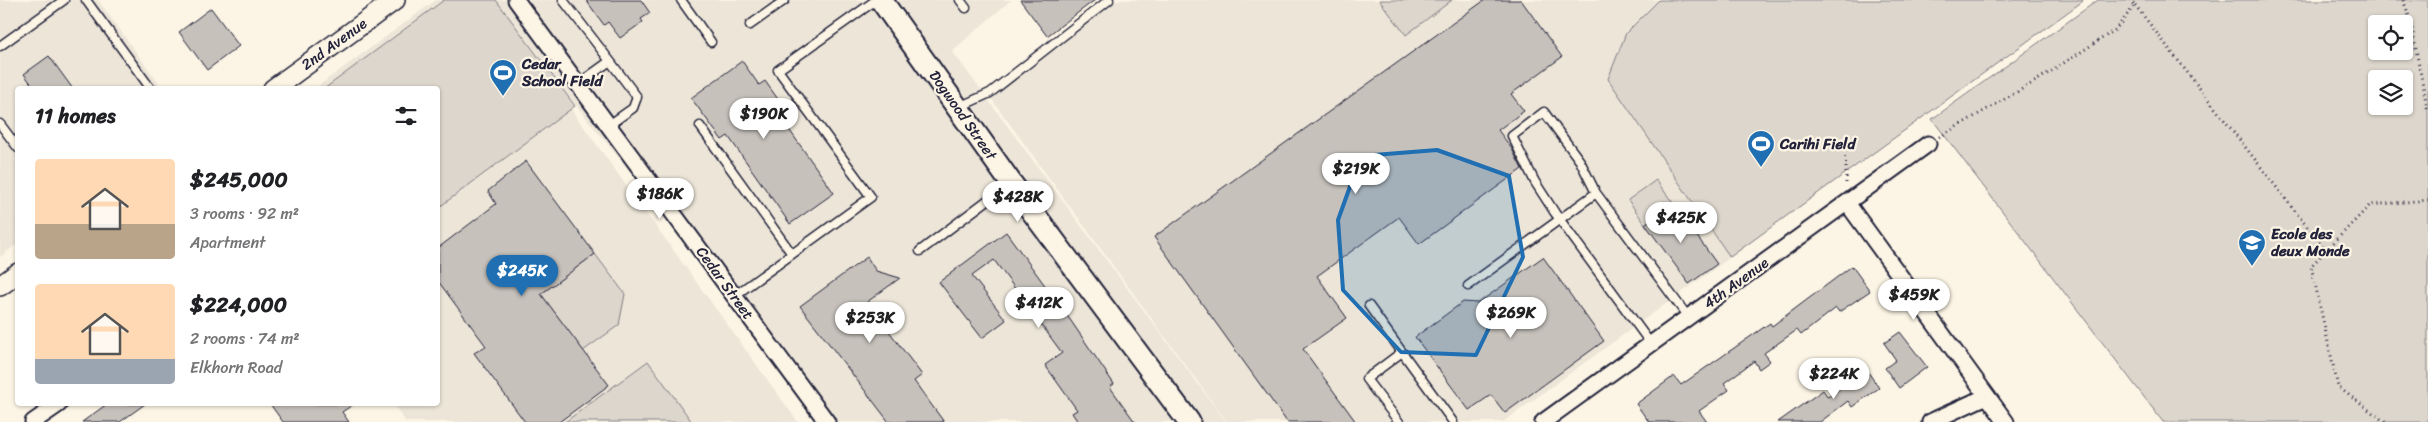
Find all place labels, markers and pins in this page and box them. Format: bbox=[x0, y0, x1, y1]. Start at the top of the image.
place label: Cedar School Field bbox=[521, 51, 603, 94]
sports icon: Cedar School Field bbox=[488, 58, 518, 97]
pin: $190K bbox=[729, 98, 799, 140]
sports icon: Carihi Field bbox=[1746, 129, 1776, 168]
place label: Carihi Field bbox=[1779, 131, 1857, 157]
pin: $219K bbox=[1321, 152, 1391, 195]
pin: $186K bbox=[625, 178, 695, 220]
pin: $428K bbox=[983, 180, 1053, 223]
pin: $425K bbox=[1646, 202, 1716, 244]
place label: Ecole des deux Monde bbox=[2271, 221, 2350, 264]
school or university icon: Ecole des deux Monde bbox=[2237, 228, 2267, 267]
pin: $245K bbox=[487, 254, 557, 297]
pin: $459K bbox=[1879, 278, 1949, 321]
pin: $412K bbox=[1004, 286, 1074, 329]
pin: $269K bbox=[1476, 296, 1546, 339]
pin: $253K bbox=[835, 302, 905, 344]
pin: $224K bbox=[1799, 358, 1869, 400]

